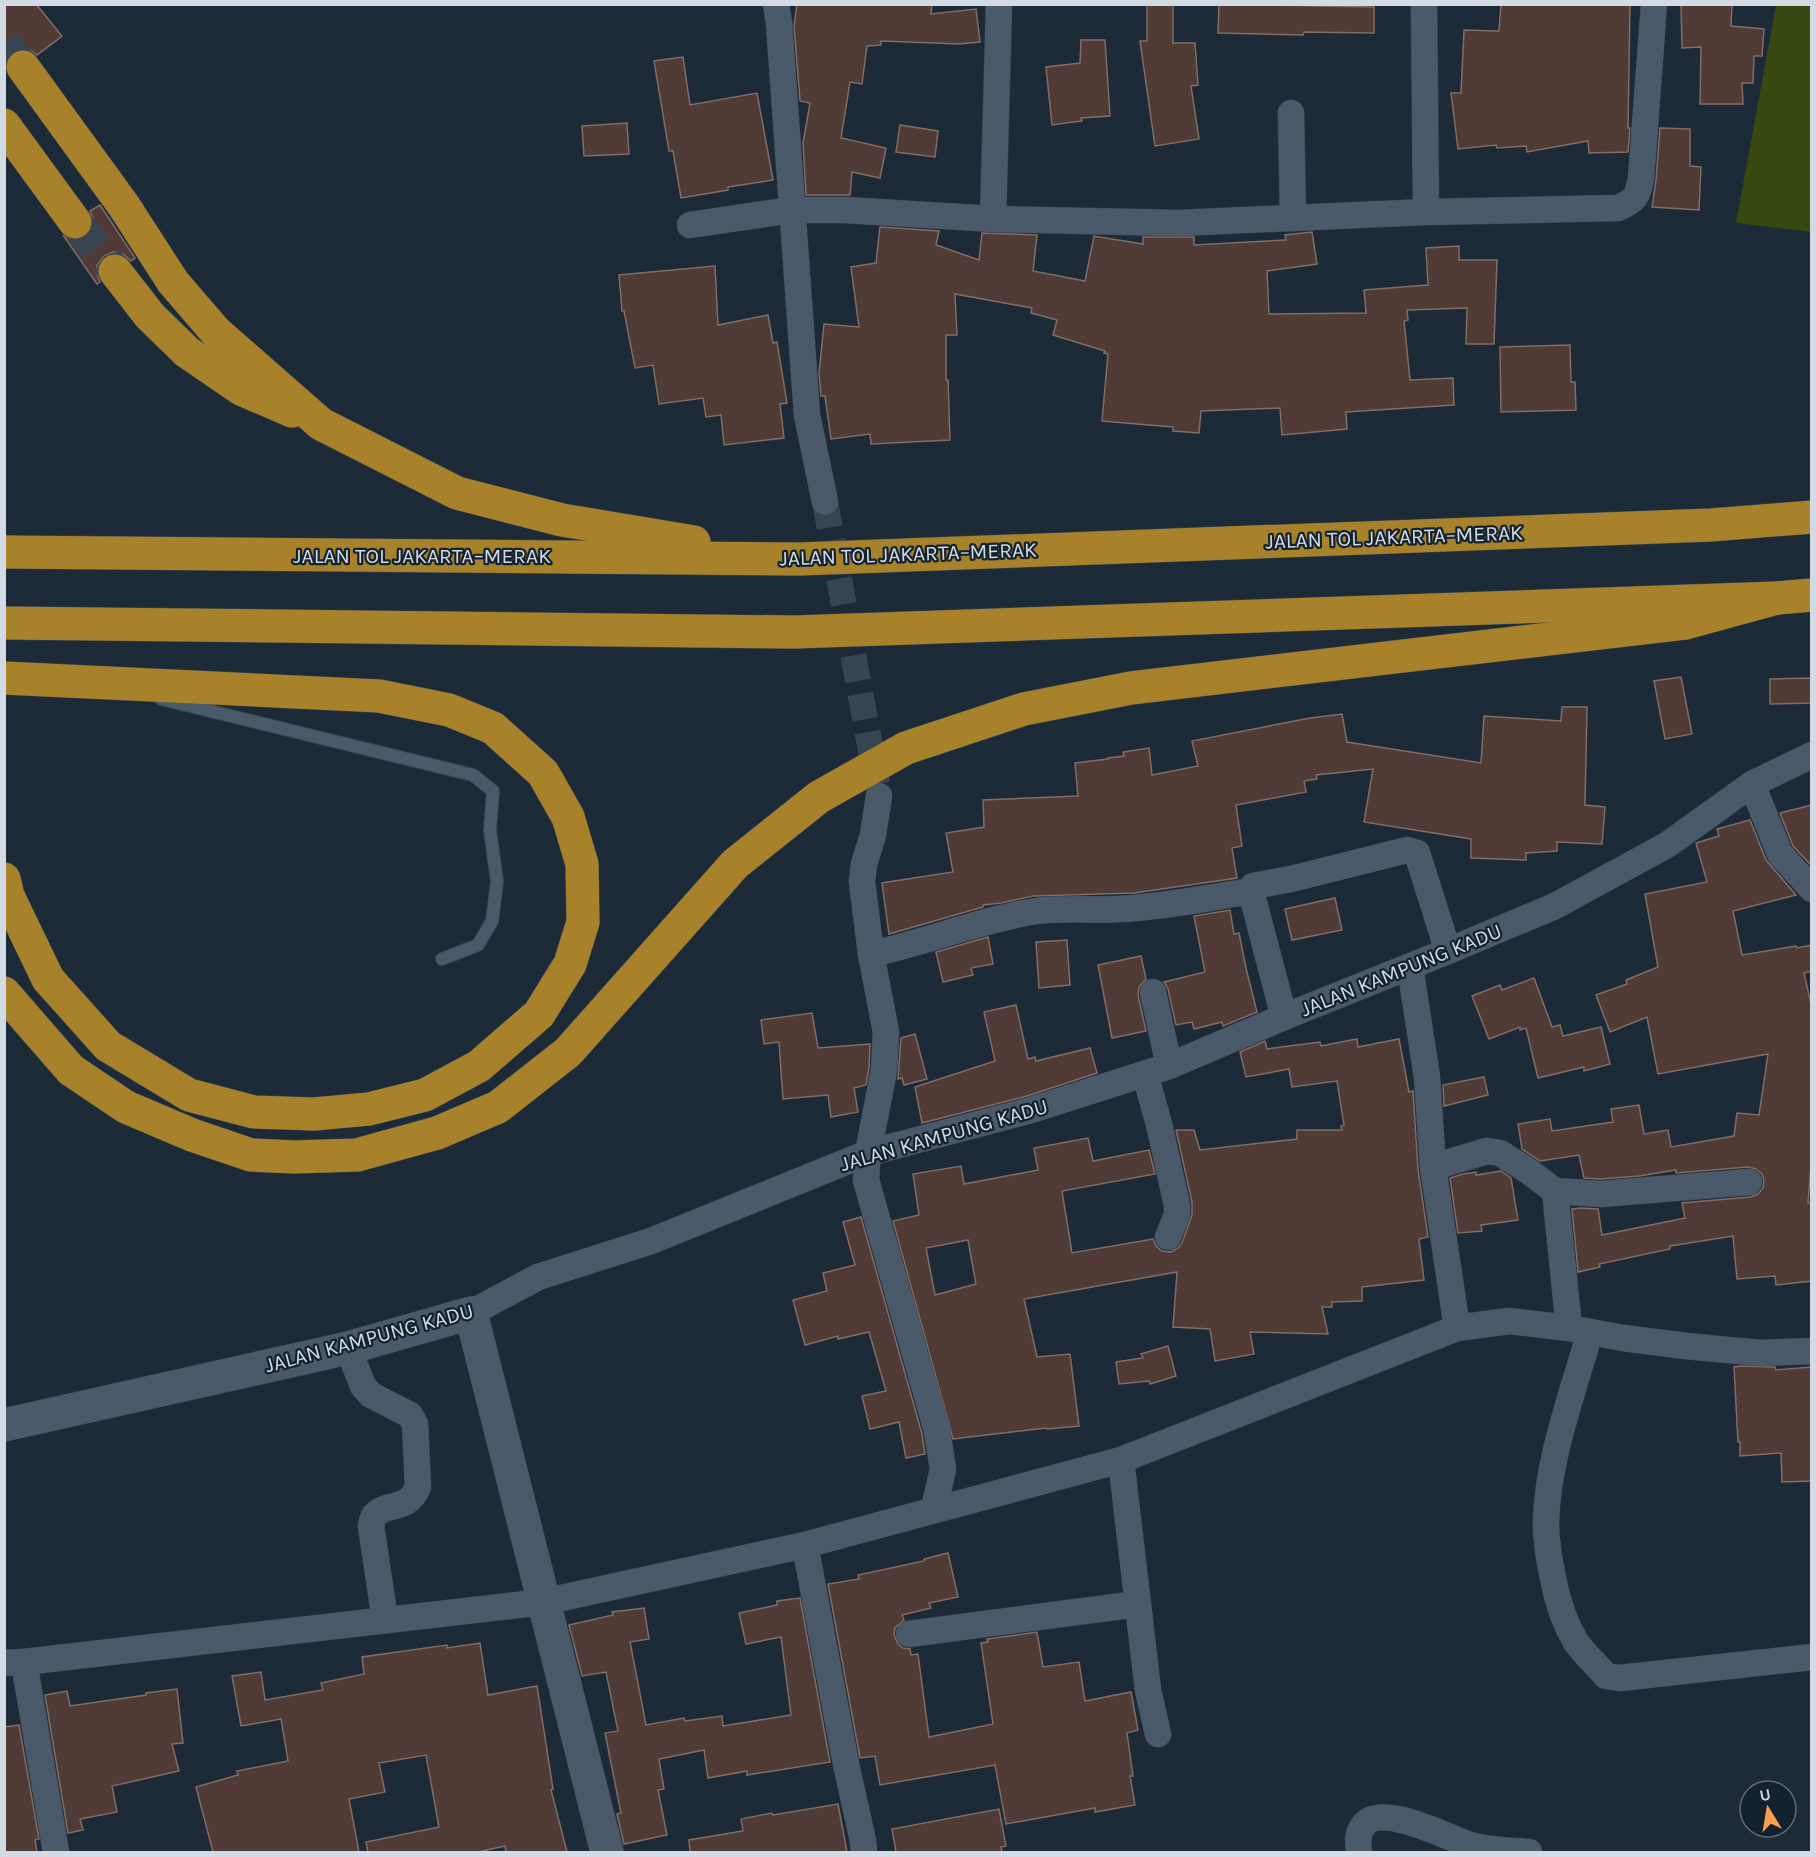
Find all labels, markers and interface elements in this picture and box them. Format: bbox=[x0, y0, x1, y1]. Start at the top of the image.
street label: JALAN TOL JAKARTA–MERAK bbox=[1265, 521, 1523, 553]
street label: JALAN TOL JAKARTA–MERAK bbox=[779, 538, 1037, 570]
street label: JALAN TOL JAKARTA–MERAK bbox=[293, 544, 551, 568]
street label: JALAN KAMPUNG KADU bbox=[1297, 919, 1505, 1021]
street label: JALAN KAMPUNG KADU bbox=[837, 1094, 1051, 1176]
street label: JALAN KAMPUNG KADU bbox=[262, 1299, 476, 1377]
north arrow bbox=[1738, 1779, 1798, 1839]
text: U bbox=[1758, 1784, 1772, 1805]

